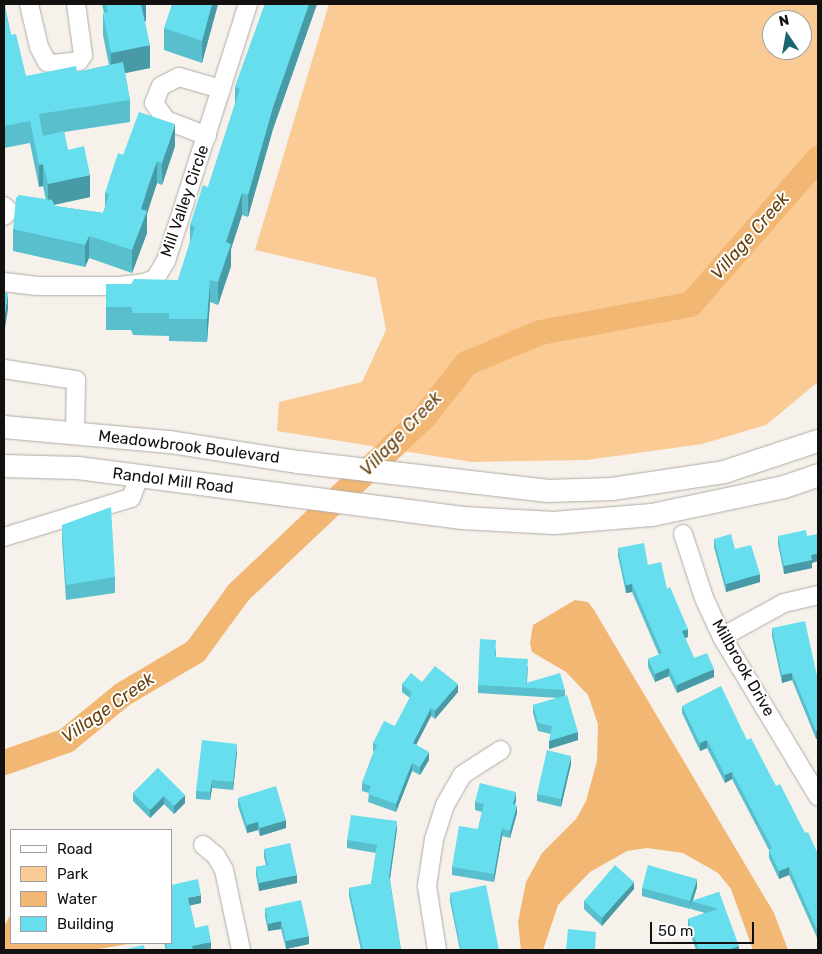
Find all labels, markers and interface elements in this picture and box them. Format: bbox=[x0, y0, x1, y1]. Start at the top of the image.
north arrow bbox=[762, 10, 812, 60]
text: N bbox=[777, 11, 791, 30]
street label: Mill Valley Circle bbox=[157, 142, 213, 260]
water label: Village Creek bbox=[706, 188, 794, 284]
water label: Village Creek bbox=[355, 387, 447, 481]
street label: Meadowbrook Boulevard bbox=[97, 426, 281, 468]
street label: Randol Mill Road bbox=[111, 464, 235, 498]
street label: Millbrook Drive bbox=[707, 616, 779, 720]
water label: Village Creek bbox=[57, 668, 159, 748]
legend bbox=[10, 829, 172, 944]
text: Road bbox=[57, 840, 93, 858]
text: Park bbox=[57, 865, 88, 883]
text: Water bbox=[57, 890, 97, 908]
scale bar bbox=[652, 912, 756, 944]
text: Building bbox=[57, 915, 114, 933]
text: 50 m bbox=[658, 922, 693, 940]

